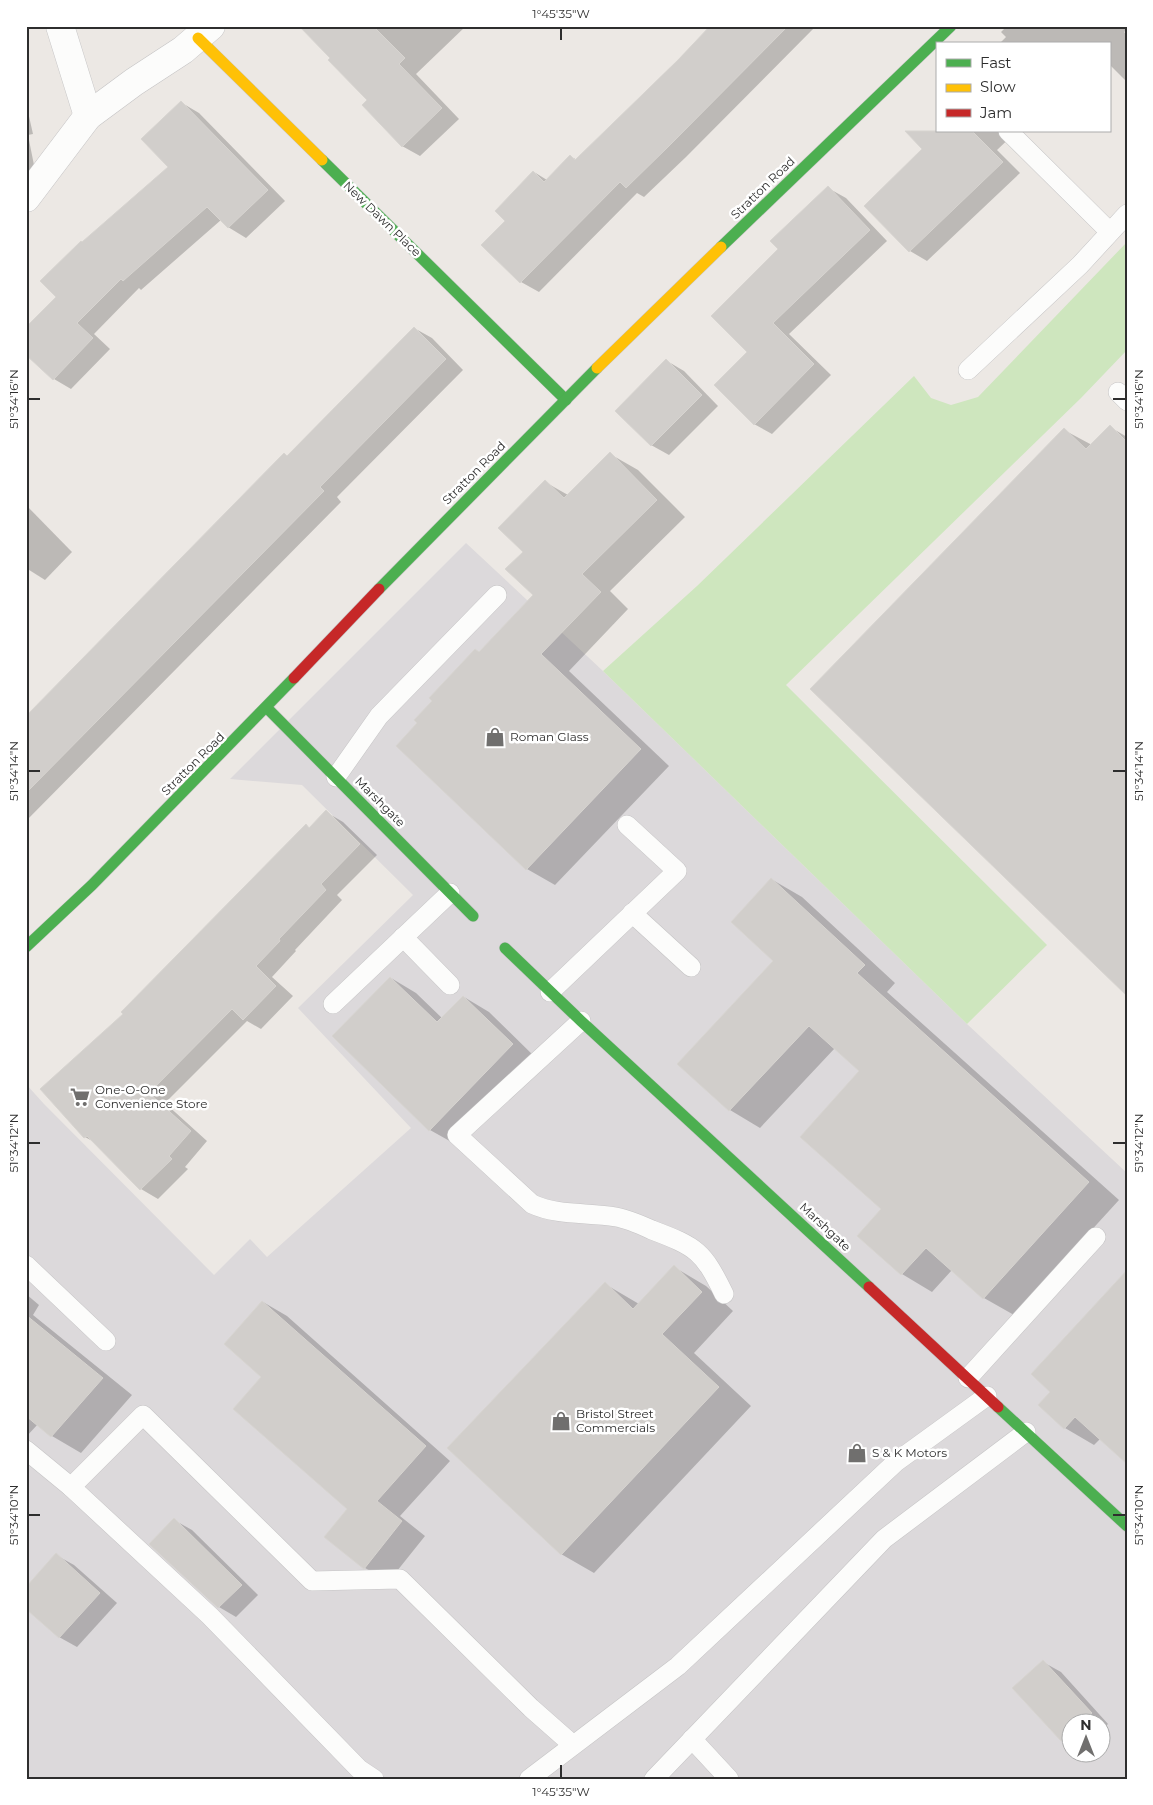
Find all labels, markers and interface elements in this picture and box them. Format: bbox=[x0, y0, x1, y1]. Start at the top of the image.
text: 1°45'35"W bbox=[532, 6, 590, 21]
legend bbox=[936, 42, 1110, 132]
text: Fast bbox=[980, 53, 1011, 72]
text: Slow bbox=[980, 77, 1016, 96]
text: Jam bbox=[979, 103, 1012, 122]
street label: Stratton Road bbox=[728, 153, 798, 222]
street label: New Dawn Place bbox=[340, 178, 424, 259]
text: 51°34'16"N bbox=[6, 369, 21, 429]
text: 51°34'16"N bbox=[1131, 369, 1146, 429]
street label: Stratton Road bbox=[439, 438, 508, 507]
shop icon: Roman Glass bbox=[484, 726, 506, 748]
street label: Stratton Road bbox=[158, 729, 227, 798]
place label: Roman Glass bbox=[510, 729, 589, 744]
text: 51°34'14"N bbox=[6, 741, 21, 801]
text: 51°34'14"N bbox=[1131, 741, 1146, 801]
street label: Marshgate bbox=[352, 774, 408, 830]
place label: One-O-One Convenience Store bbox=[95, 1082, 208, 1111]
supermarket icon: One-O-One Convenience Store bbox=[69, 1086, 91, 1108]
text: 51°34'12"N bbox=[6, 1113, 21, 1173]
text: 51°34'12"N bbox=[1131, 1113, 1146, 1173]
street label: Marshgate bbox=[797, 1199, 854, 1254]
place label: Bristol Street Commercials bbox=[576, 1406, 655, 1435]
shop icon: Bristol Street Commercials bbox=[550, 1410, 572, 1432]
shop icon: S & K Motors bbox=[846, 1442, 868, 1464]
place label: S & K Motors bbox=[872, 1445, 947, 1460]
text: 51°34'10"N bbox=[6, 1485, 21, 1545]
text: 51°34'10"N bbox=[1131, 1485, 1146, 1545]
north arrow bbox=[1060, 1712, 1110, 1762]
text: N bbox=[1080, 1716, 1092, 1734]
text: 1°45'35"W bbox=[532, 1784, 590, 1799]

